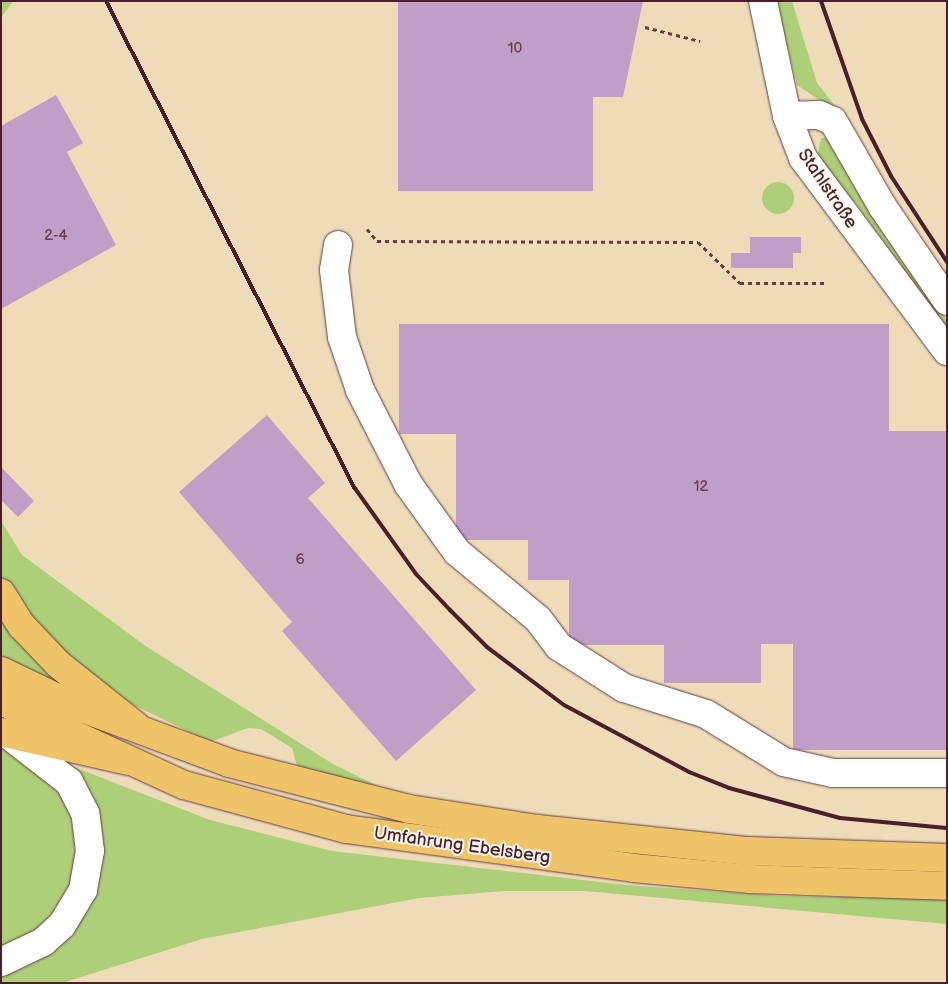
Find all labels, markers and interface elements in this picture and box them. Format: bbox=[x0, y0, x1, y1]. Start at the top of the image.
house number: 10 bbox=[508, 40, 522, 58]
street label: Stahlstraße bbox=[792, 145, 862, 233]
house number: 2-4 bbox=[44, 227, 68, 245]
house number: 12 bbox=[694, 478, 708, 496]
house number: 6 bbox=[295, 551, 305, 569]
street label: Umfahrung Ebelsberg bbox=[372, 823, 552, 869]

